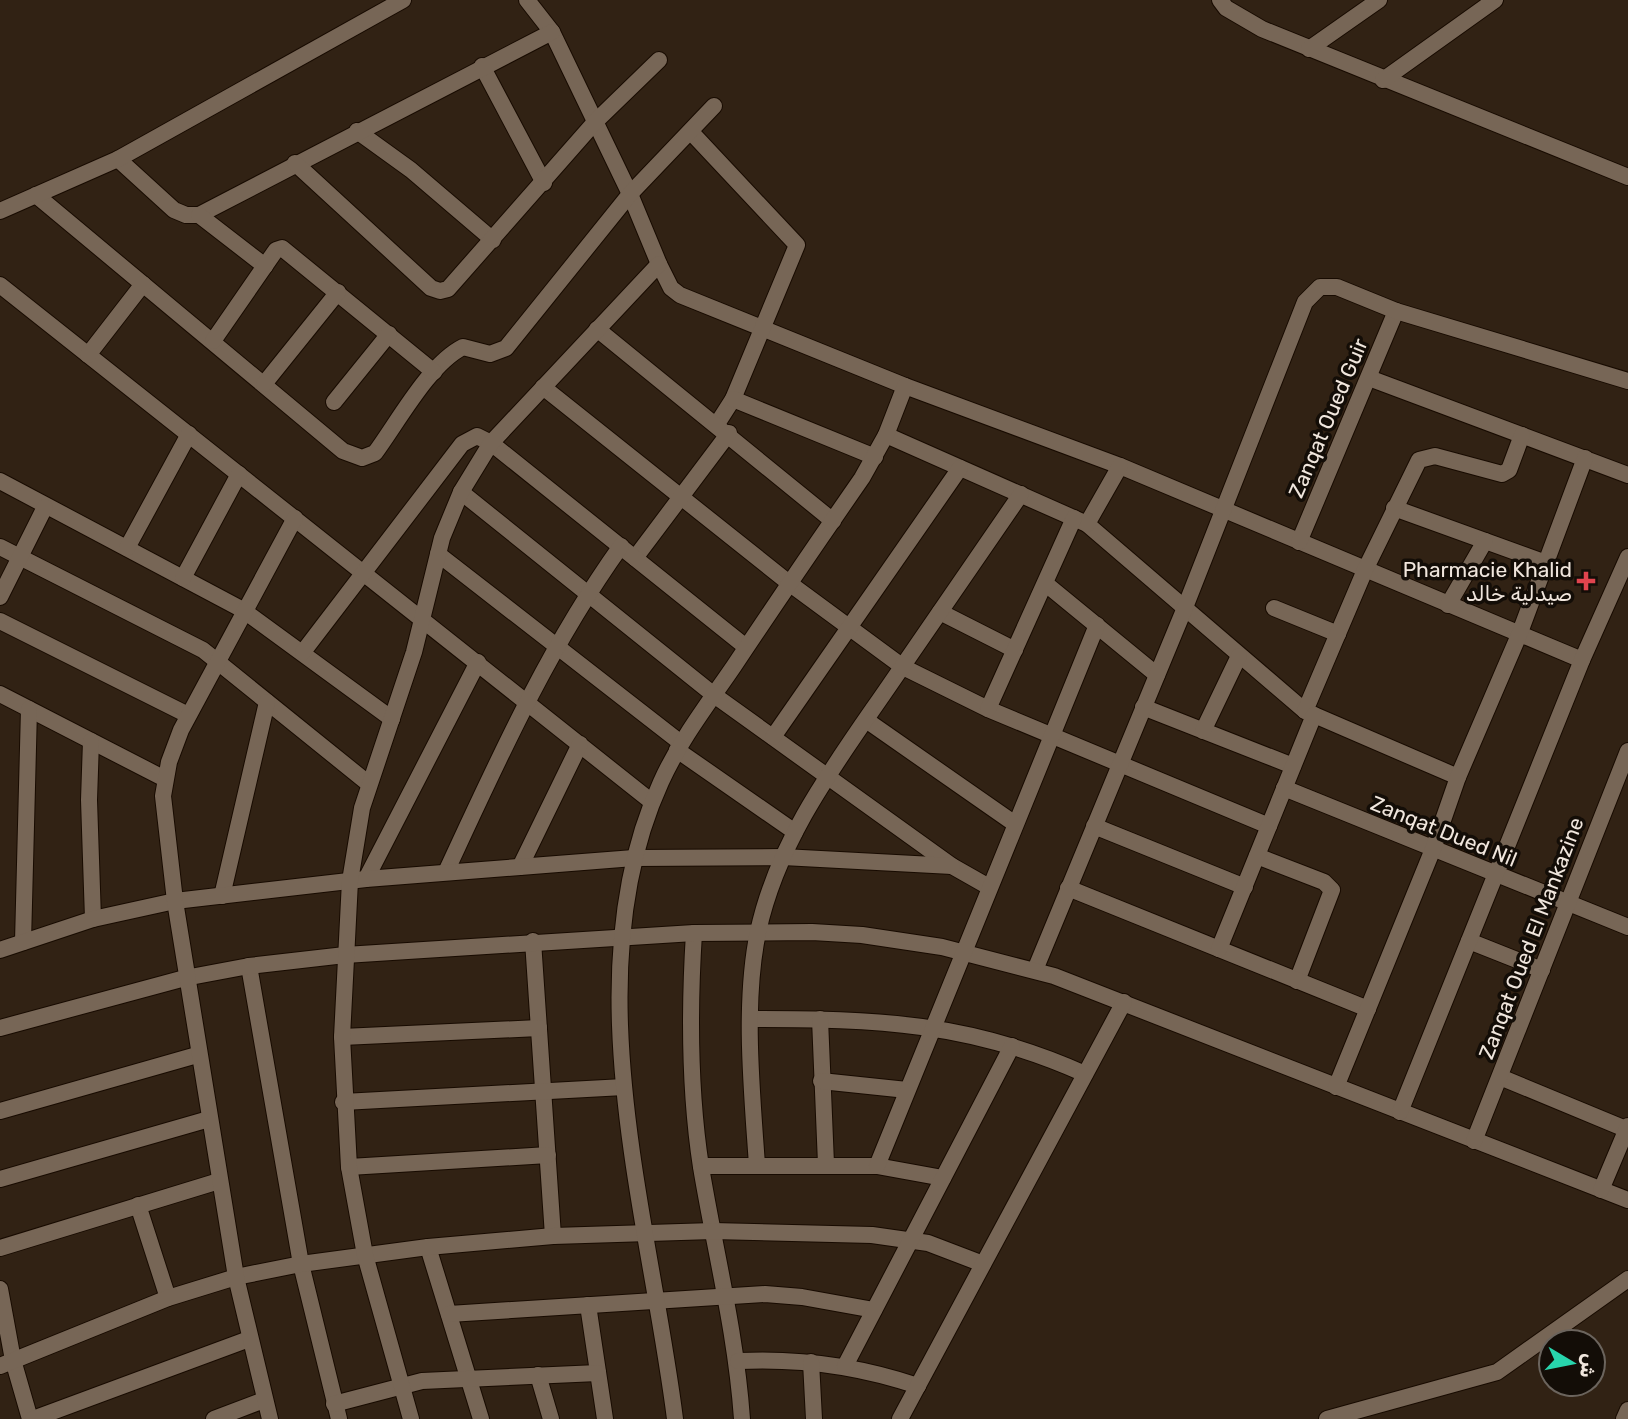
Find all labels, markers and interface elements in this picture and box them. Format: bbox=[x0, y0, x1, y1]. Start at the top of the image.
street label: Zanqat Oued Guir bbox=[1283, 335, 1373, 501]
place label: Pharmacie Khalid صيدلية خالد bbox=[1403, 557, 1572, 606]
marker: Pharmacie Khalid صيدلية خالد bbox=[1578, 573, 1594, 589]
street label: Zanqat Dued Nil bbox=[1367, 790, 1521, 872]
street label: Zanqat Oued El Mankazine bbox=[1473, 814, 1589, 1062]
north arrow bbox=[1537, 1328, 1607, 1398]
text: ش bbox=[1575, 1352, 1602, 1380]

